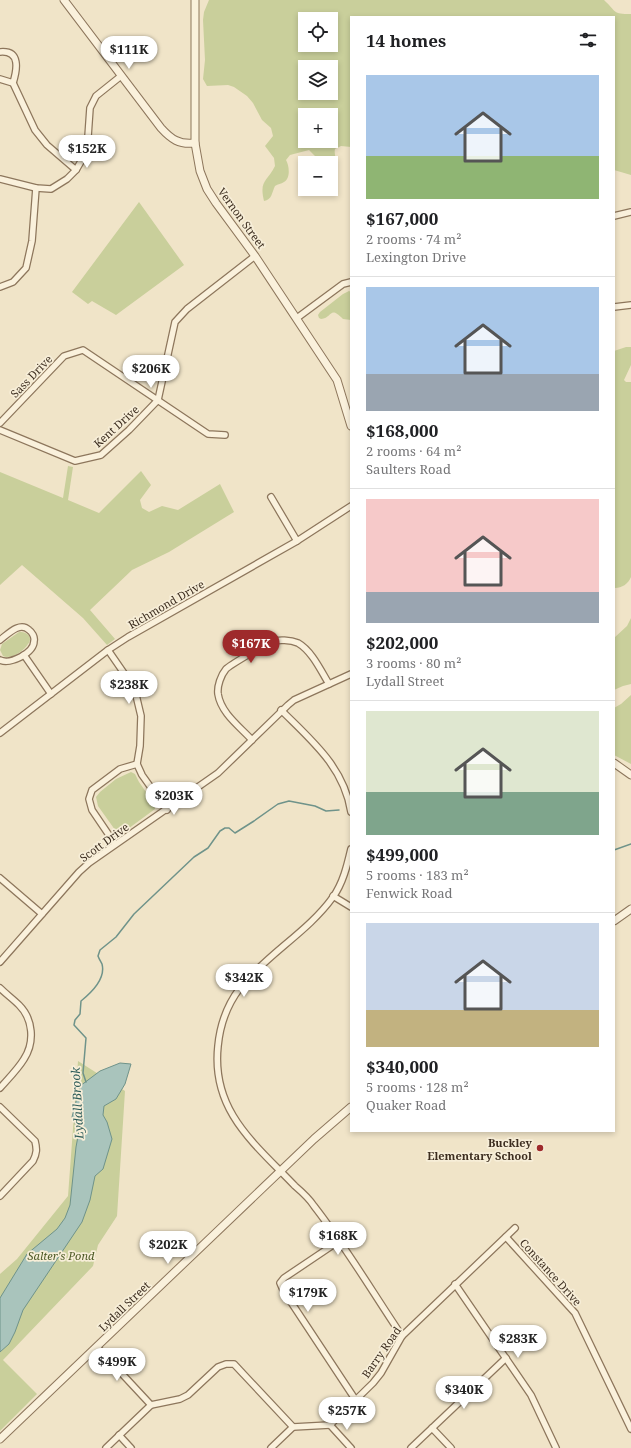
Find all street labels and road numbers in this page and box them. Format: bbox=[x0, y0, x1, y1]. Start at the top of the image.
street label: Vernon Street bbox=[215, 184, 269, 252]
street label: Sass Drive bbox=[7, 351, 55, 401]
street label: Kent Drive bbox=[90, 402, 142, 450]
street label: Richmond Drive bbox=[125, 576, 207, 632]
street label: Scott Drive bbox=[76, 819, 132, 865]
street label: Constance Drive bbox=[517, 1235, 585, 1309]
street label: Lydall Street bbox=[95, 1278, 153, 1334]
street label: Barry Road bbox=[358, 1323, 404, 1381]

